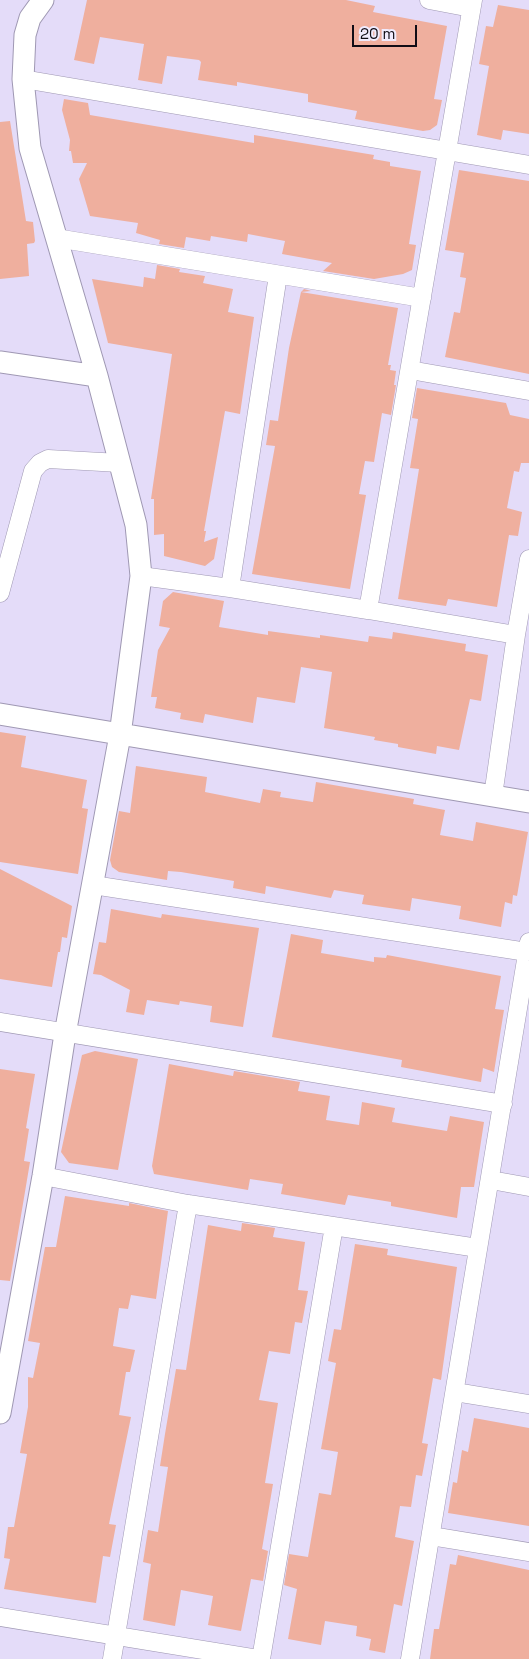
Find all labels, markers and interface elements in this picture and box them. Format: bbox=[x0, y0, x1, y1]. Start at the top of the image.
scale bar bbox=[354, 15, 419, 47]
text: 20 m bbox=[360, 24, 395, 43]

